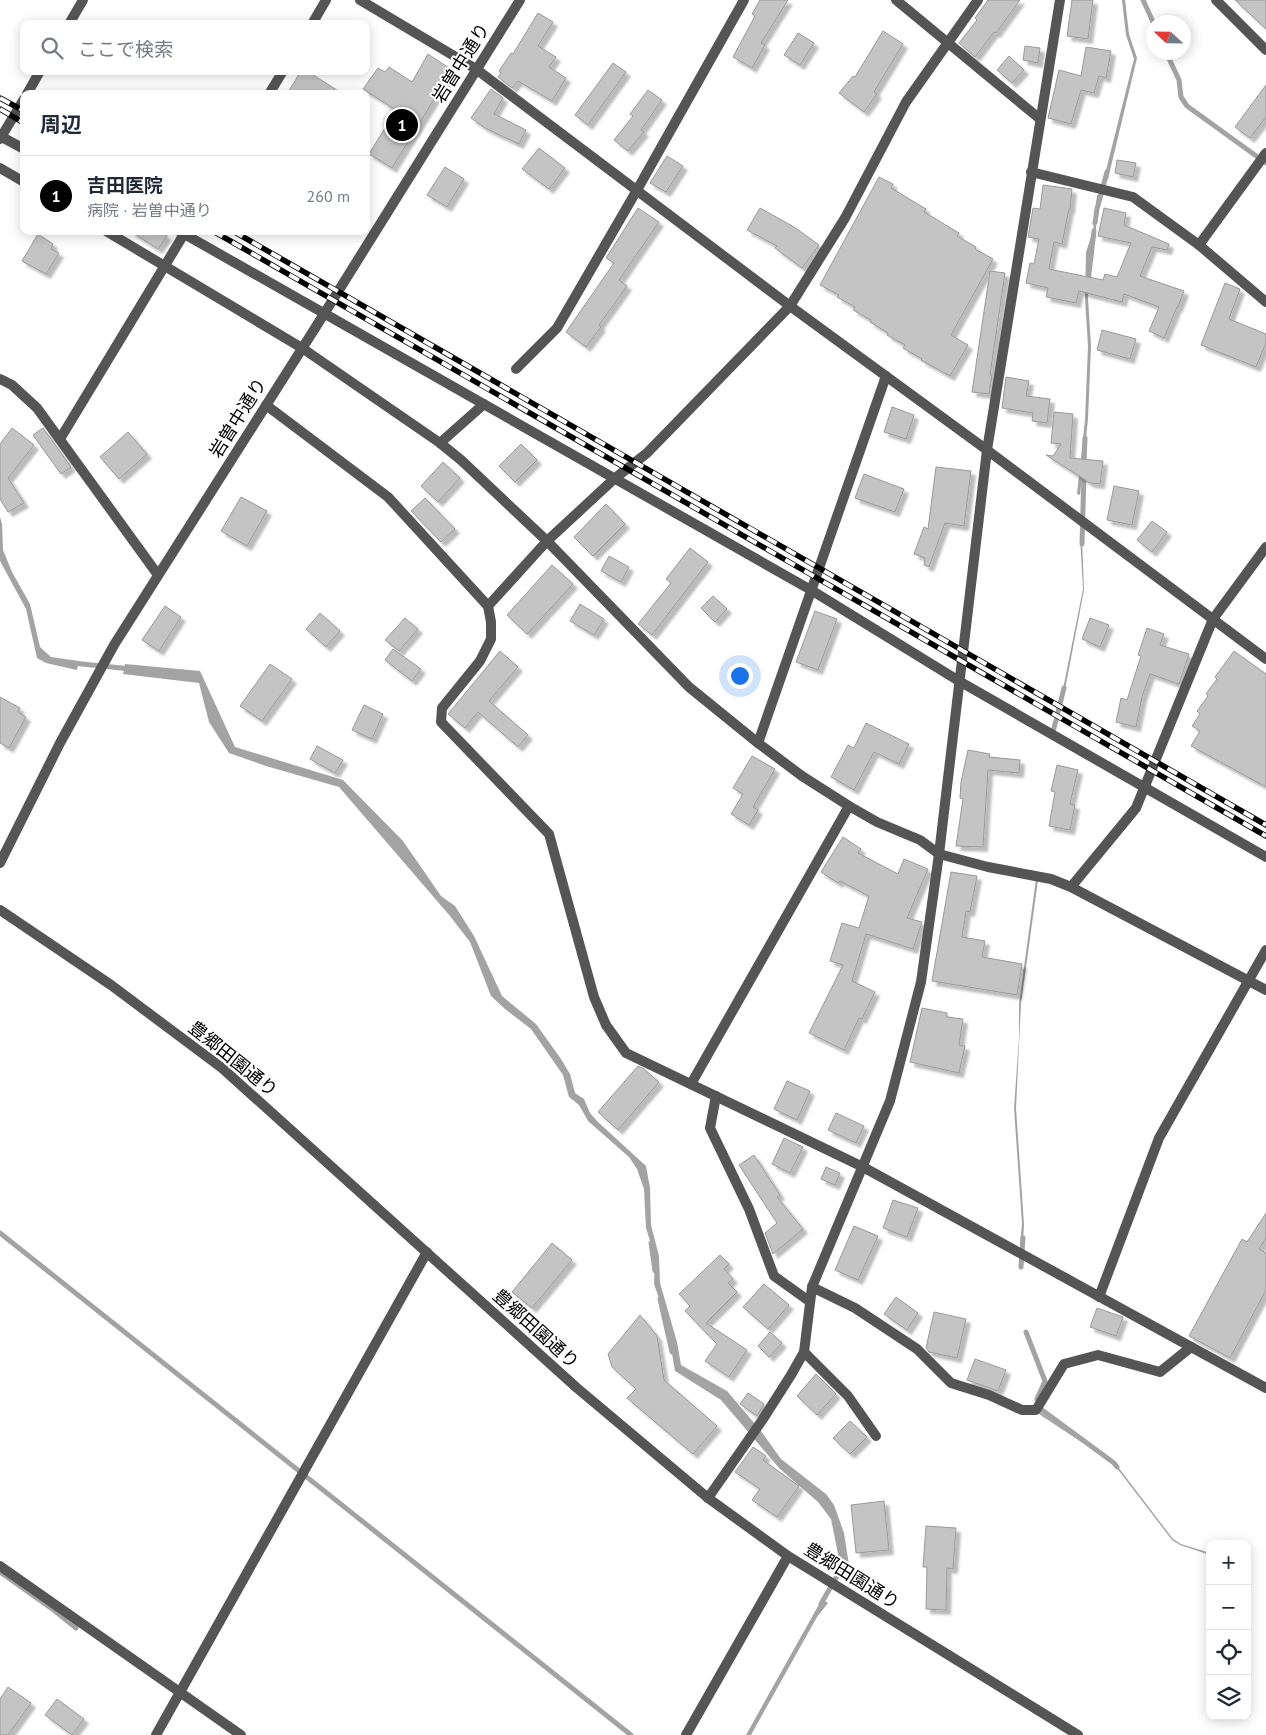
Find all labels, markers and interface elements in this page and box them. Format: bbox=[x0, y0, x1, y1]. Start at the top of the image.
north arrow bbox=[1146, 15, 1191, 60]
street label: 岩曽中通り bbox=[427, 18, 494, 107]
search box bbox=[20, 20, 370, 75]
icon: search bbox=[38, 34, 66, 62]
text: ここで検索 bbox=[78, 37, 173, 61]
pin: 1 bbox=[386, 106, 418, 144]
text: 周辺 bbox=[40, 111, 82, 138]
text: 吉田医院 bbox=[87, 173, 163, 197]
text: 1 bbox=[51, 186, 61, 206]
text: 260 m bbox=[307, 186, 350, 206]
text: 病院 · 岩曽中通り bbox=[87, 200, 212, 220]
street label: 岩曽中通り bbox=[204, 373, 271, 462]
your location bbox=[727, 663, 753, 689]
street label: 豊郷田園通り bbox=[184, 1016, 283, 1102]
street label: 豊郷田園通り bbox=[489, 1284, 584, 1373]
street label: 豊郷田園通り bbox=[800, 1537, 904, 1614]
map controls bbox=[1206, 1540, 1251, 1720]
button: + bbox=[1206, 1540, 1251, 1585]
button: − bbox=[1206, 1585, 1251, 1630]
button: locate bbox=[1206, 1630, 1251, 1675]
button: layers bbox=[1206, 1675, 1251, 1720]

